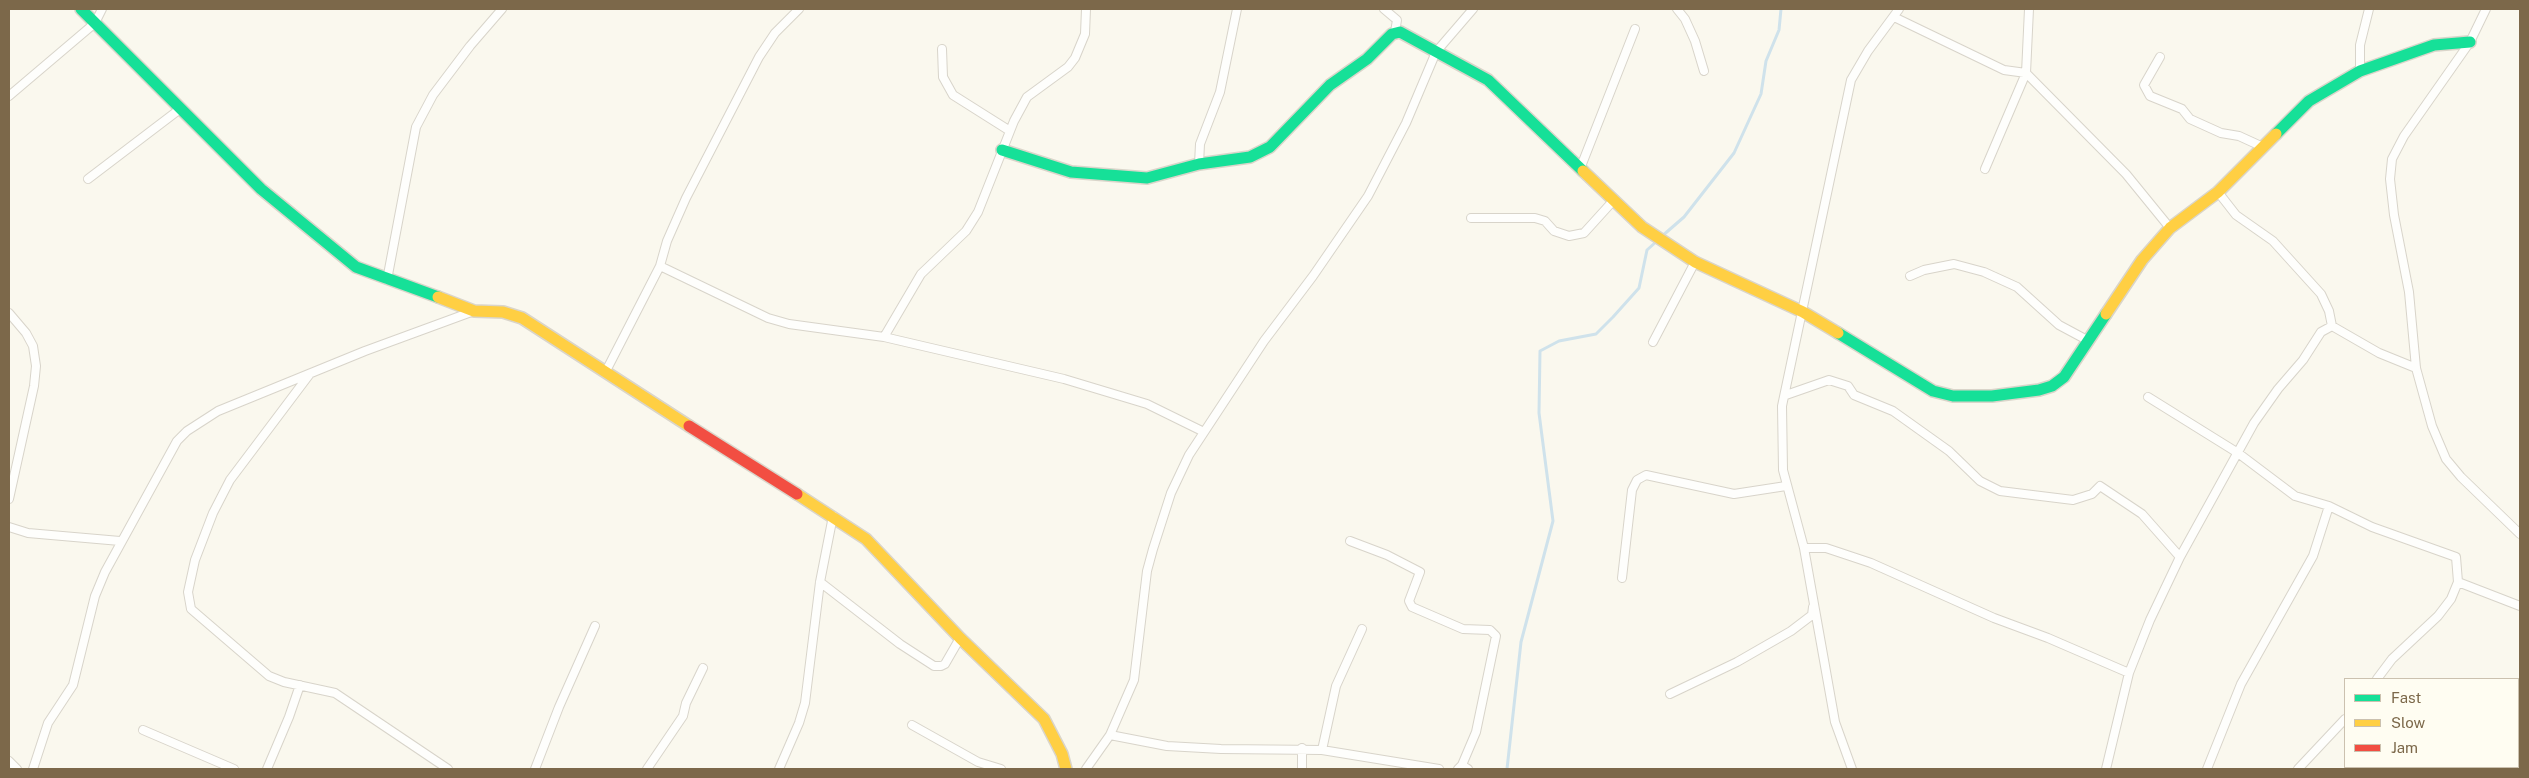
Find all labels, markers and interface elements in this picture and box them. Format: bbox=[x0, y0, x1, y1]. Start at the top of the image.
legend bbox=[2344, 678, 2519, 768]
text: Fast bbox=[2391, 689, 2421, 706]
text: Slow bbox=[2391, 714, 2425, 731]
text: Jam bbox=[2391, 739, 2418, 756]

